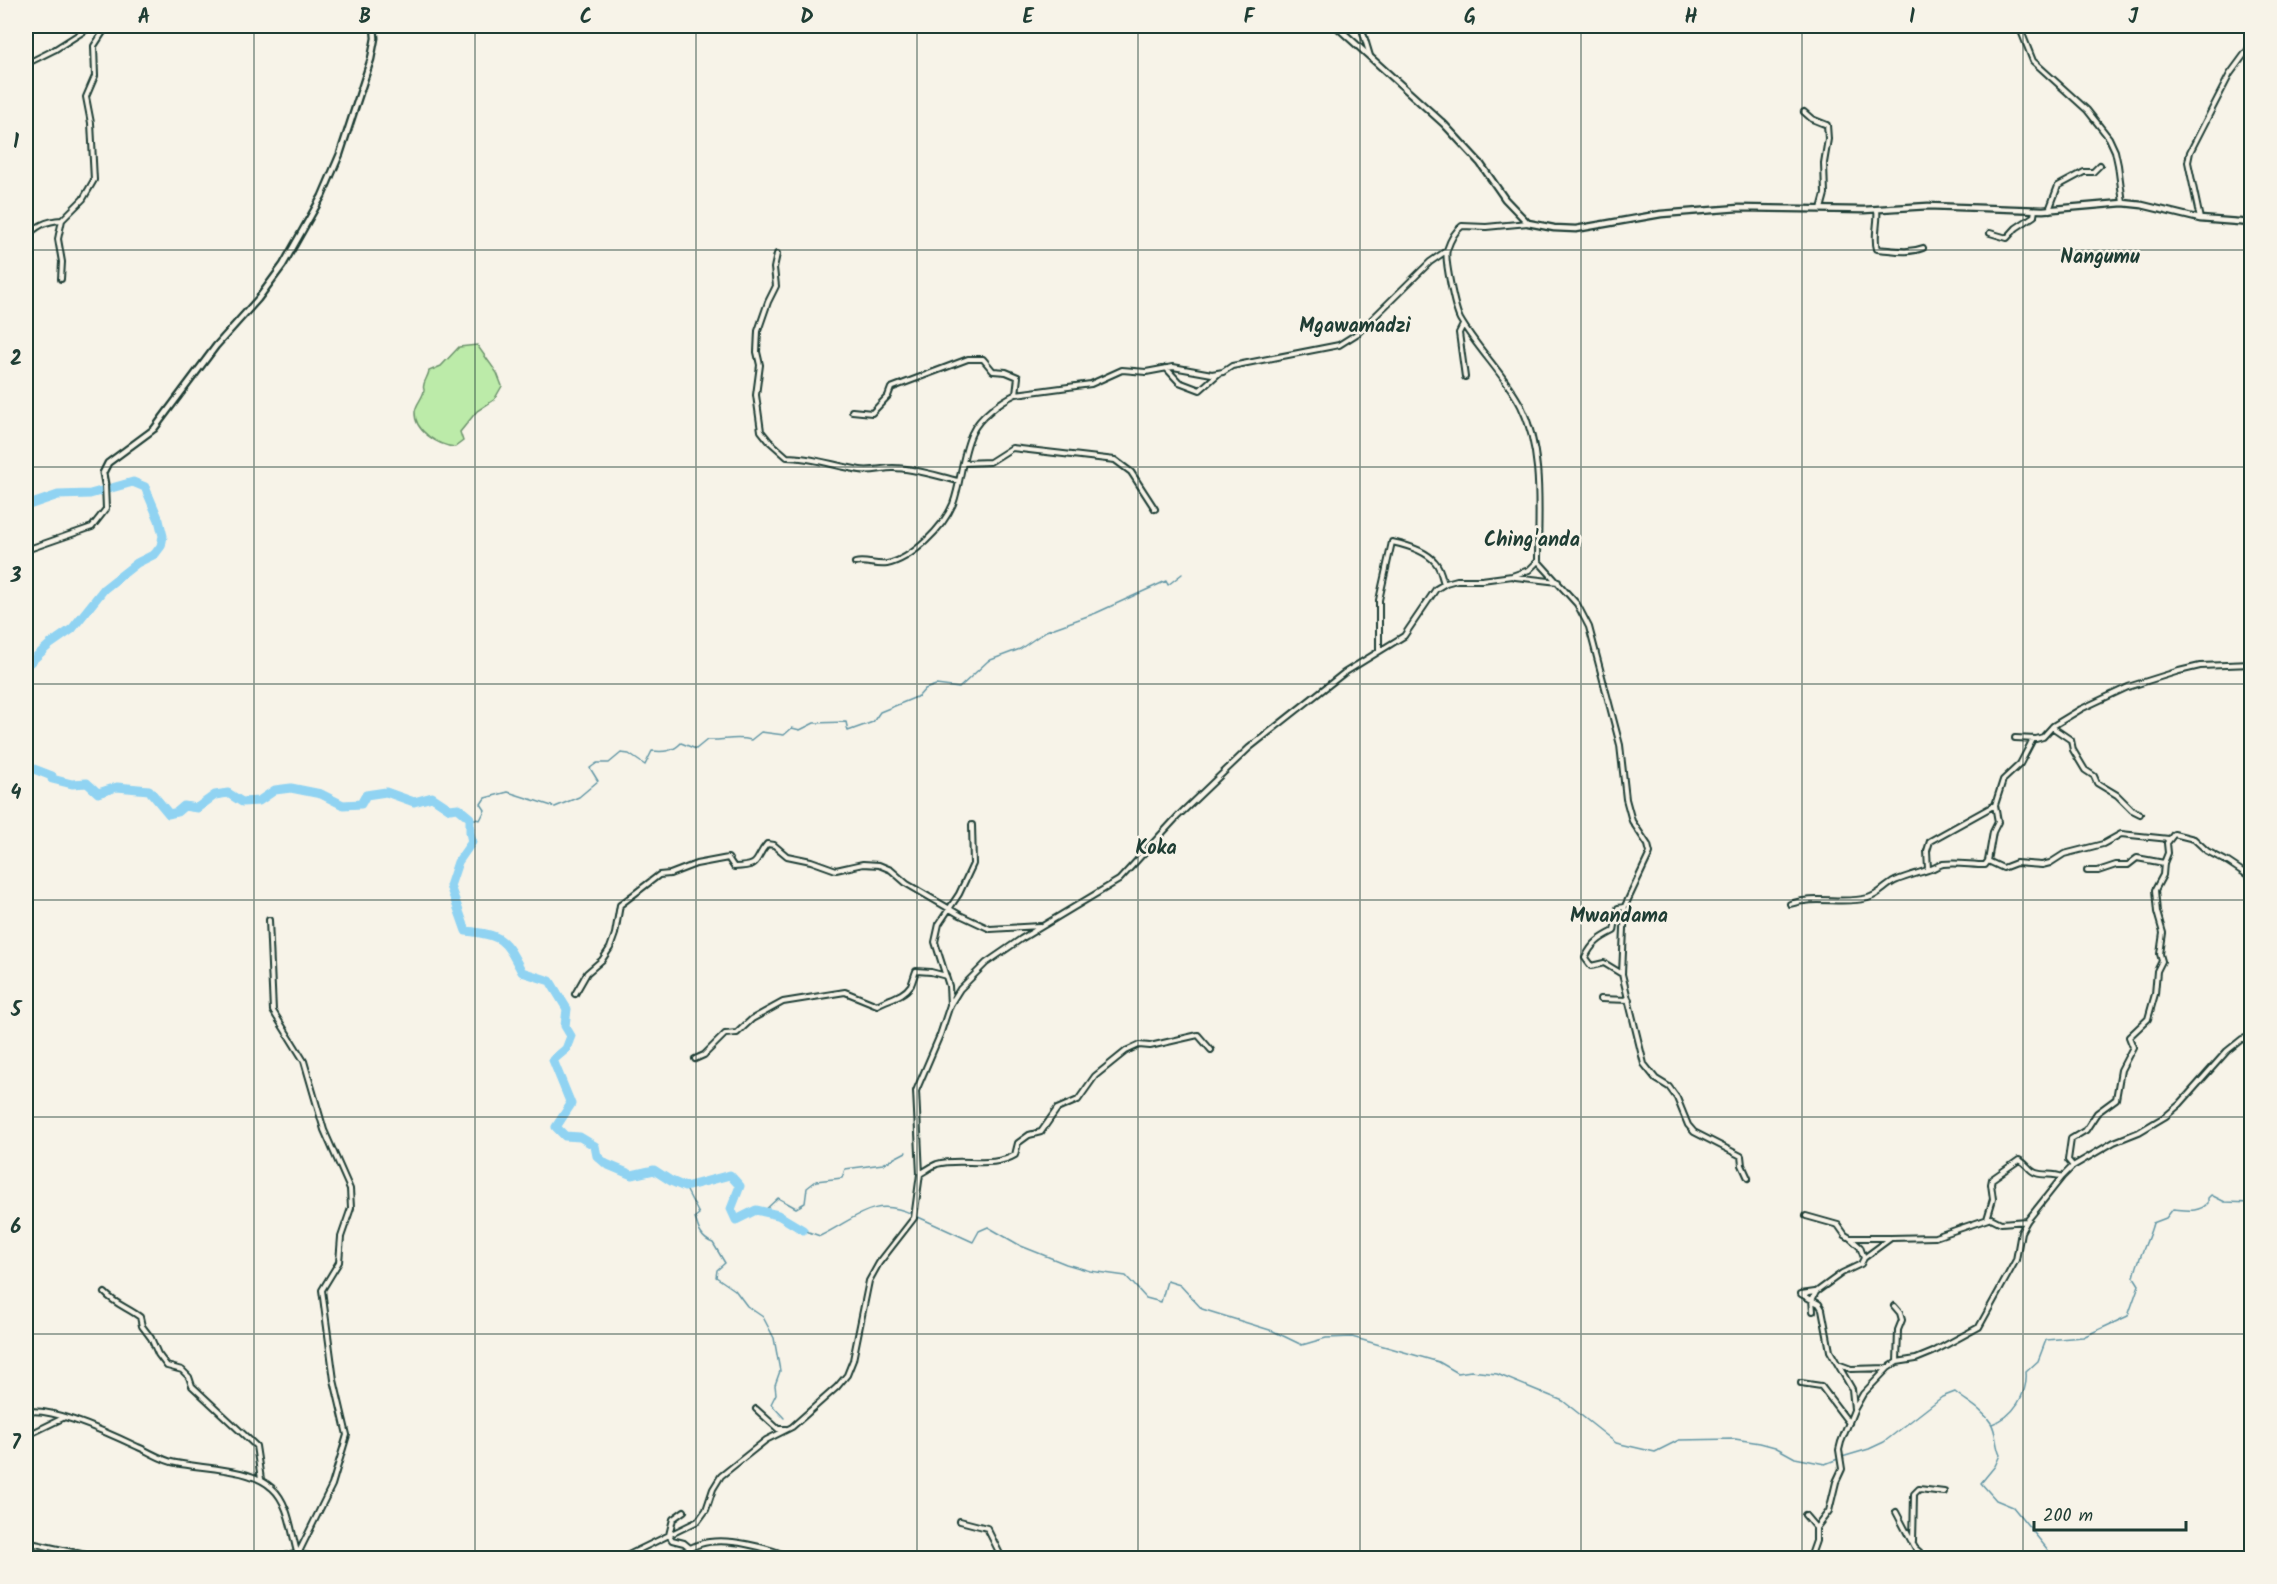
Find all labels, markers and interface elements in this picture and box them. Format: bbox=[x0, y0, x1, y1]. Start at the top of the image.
text: A bbox=[138, 2, 150, 34]
text: B bbox=[359, 2, 371, 34]
text: C bbox=[580, 2, 592, 34]
text: D bbox=[800, 2, 814, 34]
text: E bbox=[1022, 2, 1034, 34]
text: F bbox=[1244, 2, 1256, 34]
text: G bbox=[1464, 2, 1476, 34]
text: H bbox=[1684, 2, 1698, 34]
text: I bbox=[1909, 2, 1915, 34]
text: J bbox=[2128, 2, 2139, 34]
text: 1 bbox=[13, 127, 19, 159]
district label: Nangumu bbox=[2060, 242, 2140, 274]
district label: Mgawamadzi bbox=[1299, 311, 1412, 343]
text: 2 bbox=[10, 344, 22, 376]
district label: Ching'anda bbox=[1484, 525, 1580, 557]
text: 3 bbox=[10, 561, 22, 593]
text: 4 bbox=[11, 778, 22, 810]
district label: Koka bbox=[1135, 833, 1177, 865]
district label: Mwandama bbox=[1570, 901, 1668, 933]
text: 5 bbox=[10, 995, 23, 1027]
text: 6 bbox=[11, 1212, 22, 1244]
text: 7 bbox=[11, 1428, 21, 1460]
scale bar bbox=[2034, 1494, 2186, 1532]
text: 200 m bbox=[2043, 1502, 2093, 1531]

